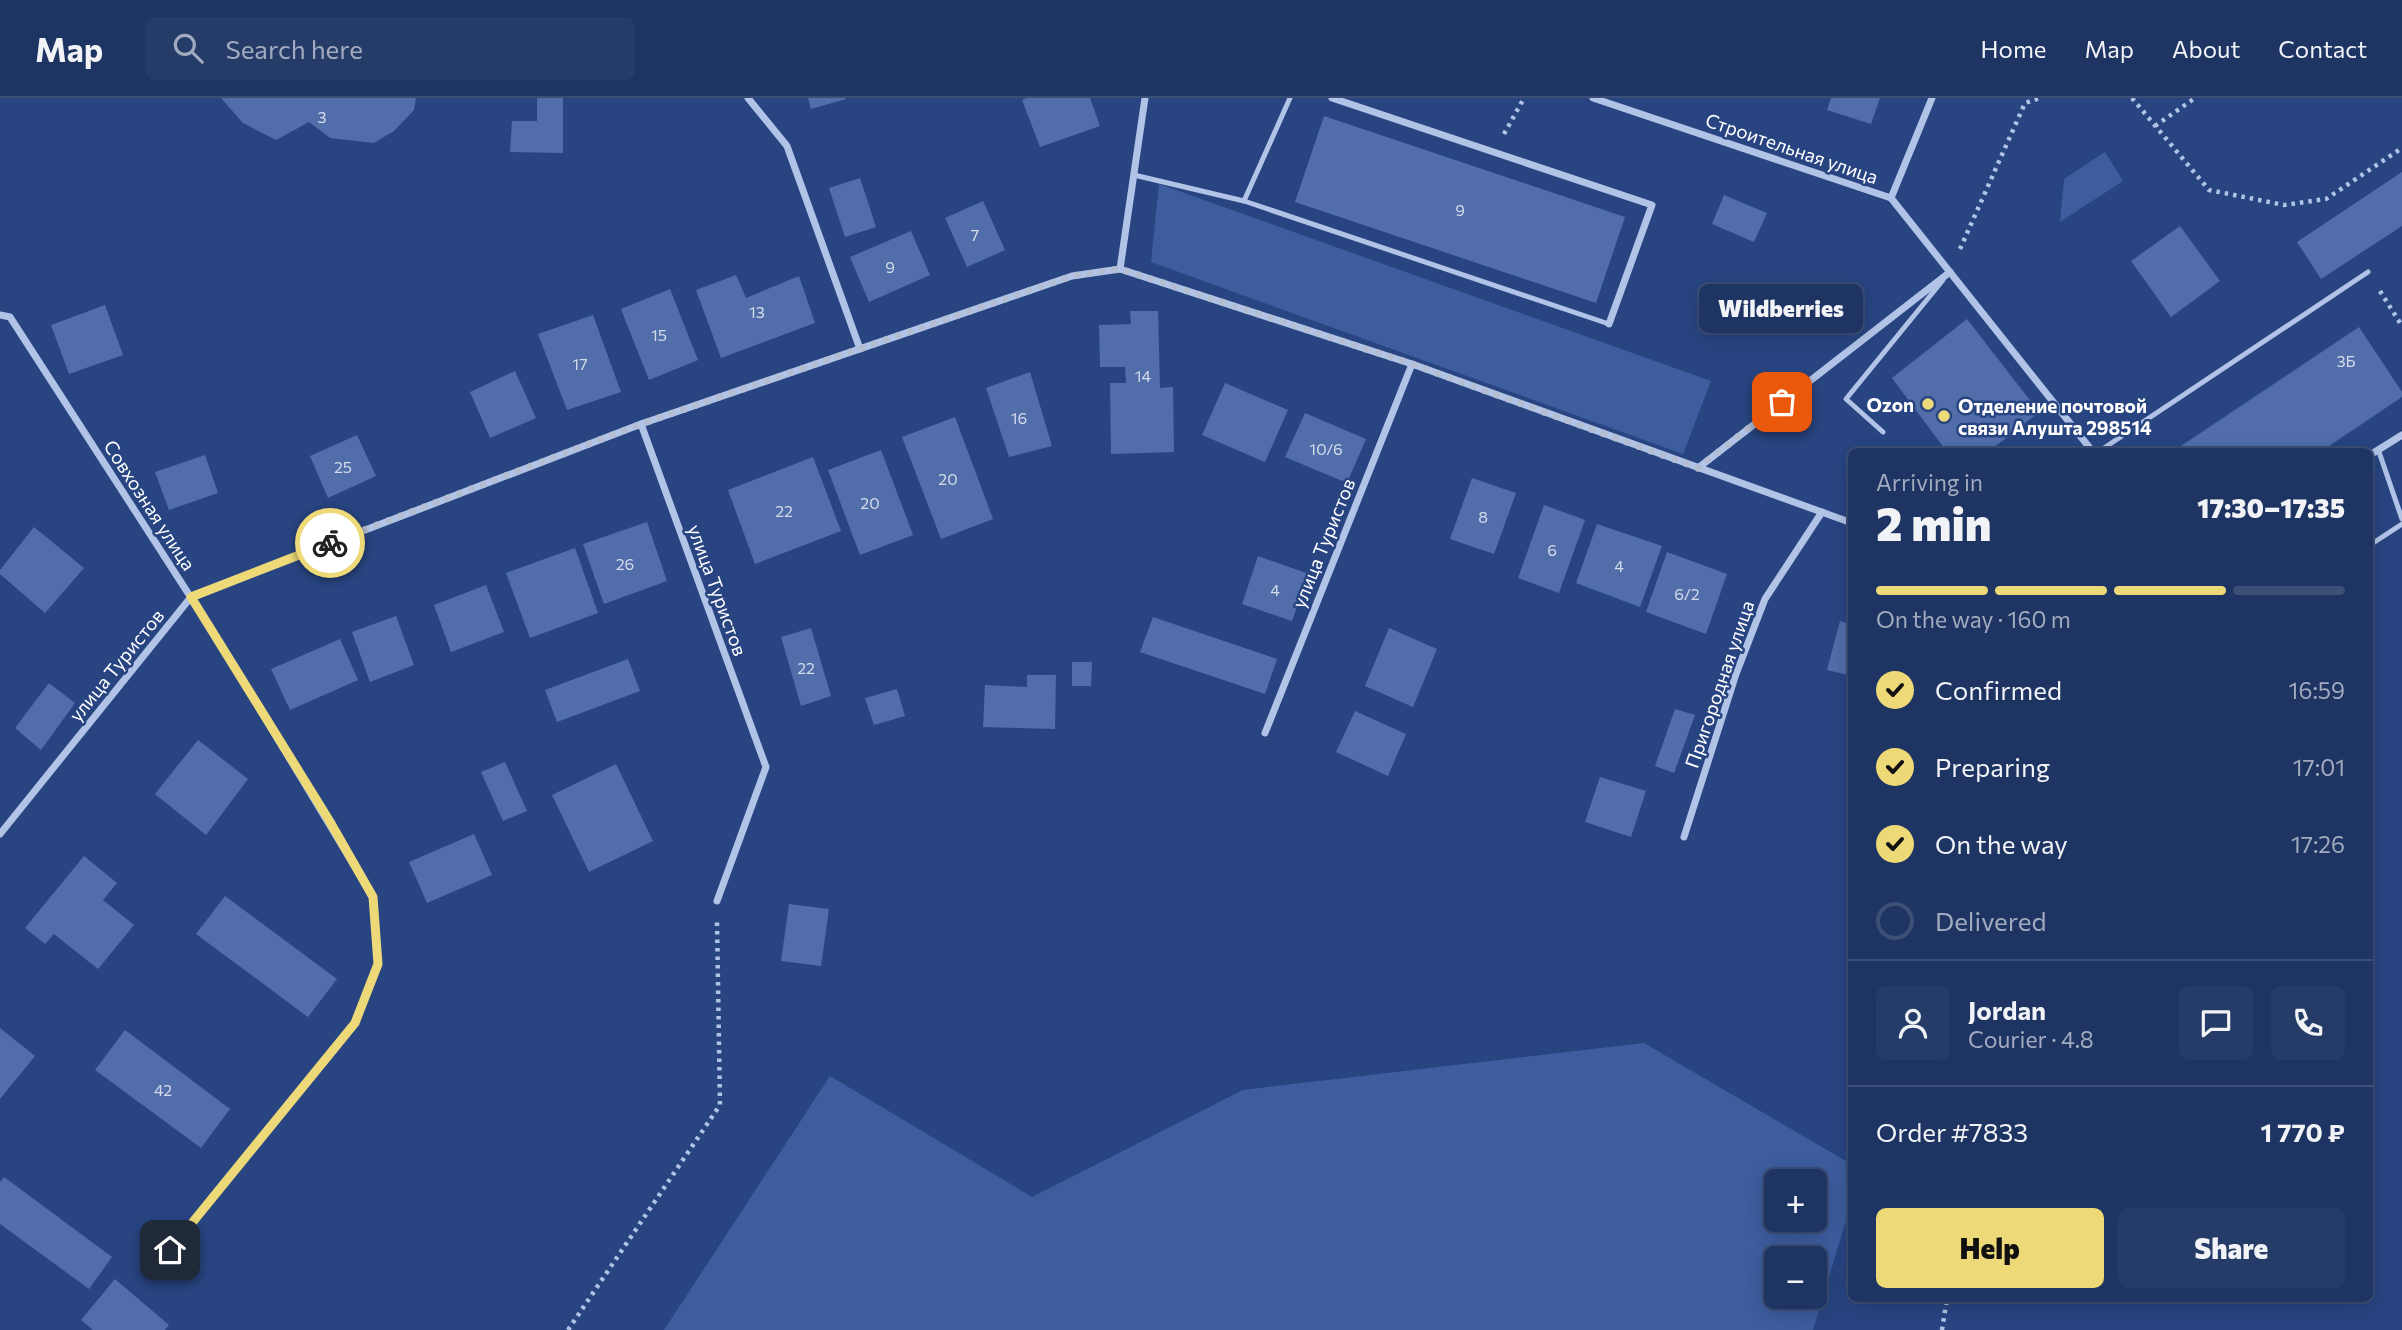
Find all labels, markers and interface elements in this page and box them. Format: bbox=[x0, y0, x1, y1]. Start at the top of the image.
search box bbox=[145, 17, 635, 80]
text: Map bbox=[35, 28, 103, 69]
icon: search bbox=[169, 29, 207, 67]
text: Search here bbox=[225, 33, 363, 64]
text: Home bbox=[1981, 34, 2047, 63]
text: Map bbox=[2085, 34, 2134, 63]
text: About bbox=[2172, 34, 2240, 63]
text: Contact bbox=[2278, 34, 2367, 63]
house number: 3 bbox=[317, 107, 327, 126]
street label: Строительная улица bbox=[1703, 108, 1881, 188]
house number: 9 bbox=[1455, 200, 1465, 219]
house number: 7 bbox=[971, 225, 979, 244]
house number: 9 bbox=[885, 257, 895, 276]
callout: Wildberries bbox=[1700, 283, 1864, 332]
text: Wildberries bbox=[1718, 294, 1844, 322]
house number: 13 bbox=[749, 302, 765, 321]
house number: 15 bbox=[651, 325, 667, 344]
house number: 3Б bbox=[2336, 351, 2356, 370]
house number: 17 bbox=[572, 354, 588, 373]
house number: 14 bbox=[1135, 366, 1152, 385]
pin bbox=[1752, 372, 1812, 432]
icon: bag bbox=[1763, 383, 1801, 421]
place label: Ozon bbox=[1866, 393, 1914, 416]
place label: Отделение почтовой связи Алушта 298514 bbox=[1958, 394, 2152, 439]
marker: Ozon bbox=[1920, 396, 1936, 412]
house number: 16 bbox=[1011, 408, 1027, 427]
marker: Отделение почтовой связи Алушта 298514 bbox=[1936, 408, 1952, 424]
street label: Совхозная улица bbox=[99, 435, 201, 575]
house number: 10/6 bbox=[1309, 439, 1343, 458]
house number: 25 bbox=[334, 457, 352, 476]
text: Arriving in bbox=[1876, 468, 1983, 496]
house number: 20 bbox=[938, 469, 958, 488]
street label: улица Туристов bbox=[1286, 475, 1360, 611]
text: 17:30–17:35 bbox=[2197, 492, 2345, 523]
house number: 20 bbox=[860, 493, 880, 512]
text: 2 min bbox=[1876, 494, 1992, 550]
house number: 22 bbox=[775, 501, 793, 520]
house number: 8 bbox=[1478, 507, 1488, 526]
courier bbox=[295, 508, 365, 578]
street label: улица Туристов bbox=[684, 521, 752, 659]
icon: bike bbox=[311, 524, 349, 562]
house number: 6 bbox=[1547, 540, 1557, 559]
house number: 26 bbox=[616, 554, 634, 573]
house number: 4 bbox=[1614, 556, 1624, 575]
house number: 4 bbox=[1270, 580, 1280, 599]
house number: 6/2 bbox=[1674, 584, 1700, 603]
street label: Пригородная улица bbox=[1680, 597, 1758, 771]
street label: улица Туристов bbox=[64, 604, 168, 726]
text: On the way · 160 m bbox=[1876, 605, 2071, 633]
house number: 22 bbox=[797, 658, 815, 677]
icon: check bbox=[1876, 671, 1914, 709]
text: Confirmed bbox=[1935, 674, 2062, 705]
text: 16:59 bbox=[2289, 676, 2345, 704]
icon: check bbox=[1876, 748, 1914, 786]
text: Preparing bbox=[1935, 751, 2050, 782]
text: 17:01 bbox=[2293, 753, 2345, 781]
icon: check bbox=[1876, 825, 1914, 863]
text: On the way bbox=[1935, 828, 2068, 859]
text: 17:26 bbox=[2291, 830, 2345, 858]
text: Delivered bbox=[1935, 905, 2046, 936]
button: person bbox=[1876, 986, 1950, 1060]
button: chat bbox=[2179, 986, 2253, 1060]
button: phone bbox=[2271, 986, 2345, 1060]
text: Jordan bbox=[1968, 994, 2046, 1025]
text: Courier · 4.8 bbox=[1968, 1025, 2094, 1053]
house number: 42 bbox=[154, 1080, 172, 1099]
text: Order #7833 bbox=[1876, 1116, 2028, 1147]
text: 1 770 ₽ bbox=[2260, 1116, 2345, 1147]
map controls bbox=[1764, 1169, 1827, 1309]
button: + bbox=[1764, 1169, 1827, 1232]
button: Help bbox=[1876, 1208, 2104, 1288]
button: Share bbox=[2118, 1208, 2345, 1288]
pin bbox=[140, 1220, 200, 1280]
icon: home bbox=[151, 1231, 189, 1269]
button: − bbox=[1764, 1246, 1827, 1309]

